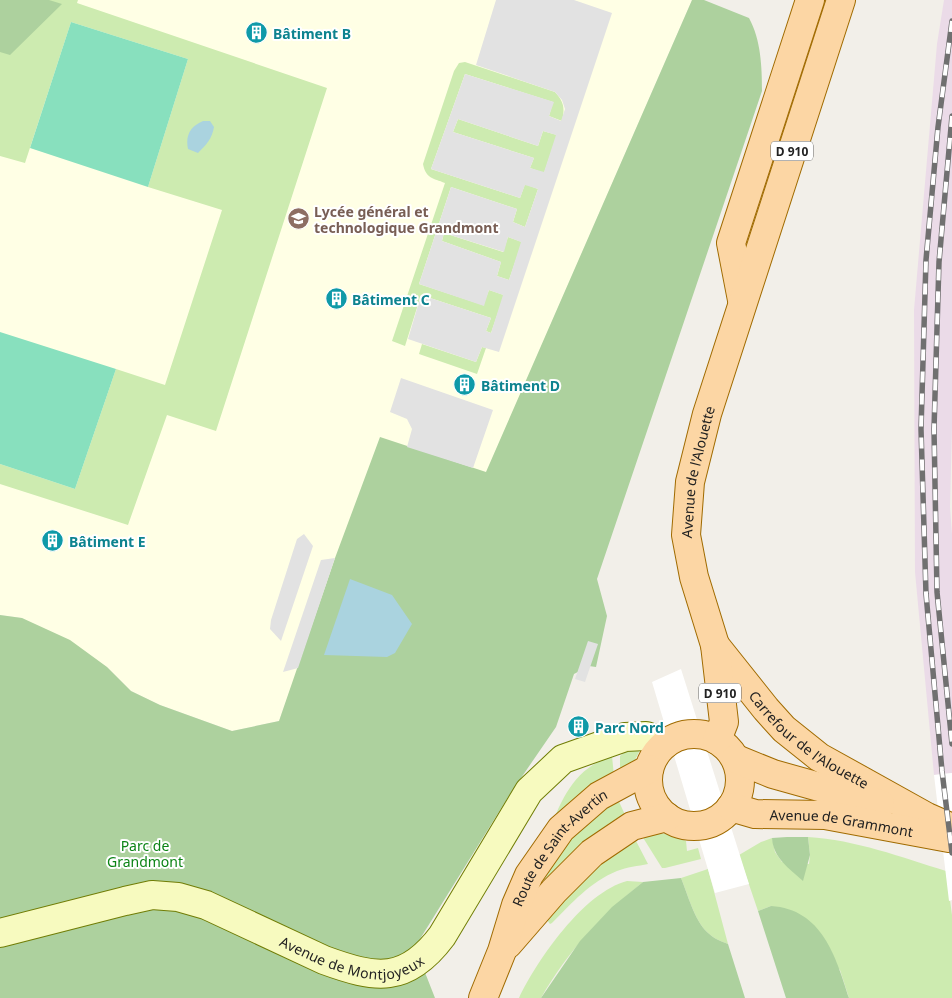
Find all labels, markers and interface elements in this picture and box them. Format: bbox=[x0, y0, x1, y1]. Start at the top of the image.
building icon: Bâtiment B bbox=[245, 21, 269, 45]
place label: Bâtiment B bbox=[273, 24, 351, 43]
road number: D 910 bbox=[771, 142, 813, 160]
place label: Lycée général et technologique Grandmont bbox=[314, 202, 499, 237]
school or university icon: Lycée général et technologique Grandmont bbox=[286, 207, 310, 231]
building icon: Bâtiment C bbox=[324, 287, 348, 311]
place label: Bâtiment C bbox=[352, 290, 430, 309]
building icon: Bâtiment D bbox=[453, 373, 477, 397]
place label: Bâtiment D bbox=[481, 376, 560, 395]
street label: Avenue de l'Alouette bbox=[676, 403, 719, 539]
building icon: Bâtiment E bbox=[41, 529, 65, 553]
place label: Bâtiment E bbox=[69, 532, 146, 551]
road number: D 910 bbox=[699, 684, 741, 702]
street label: Carrefour de l'Alouette bbox=[745, 686, 873, 793]
building icon: Parc Nord bbox=[567, 715, 591, 739]
place label: Parc Nord bbox=[595, 718, 664, 737]
street label: Route de Saint-Avertin bbox=[507, 784, 610, 909]
street label: Avenue de Grammont bbox=[769, 805, 915, 841]
park label: Parc de Grandmont bbox=[107, 836, 183, 871]
street label: Avenue de Montjoyeux bbox=[277, 931, 428, 983]

